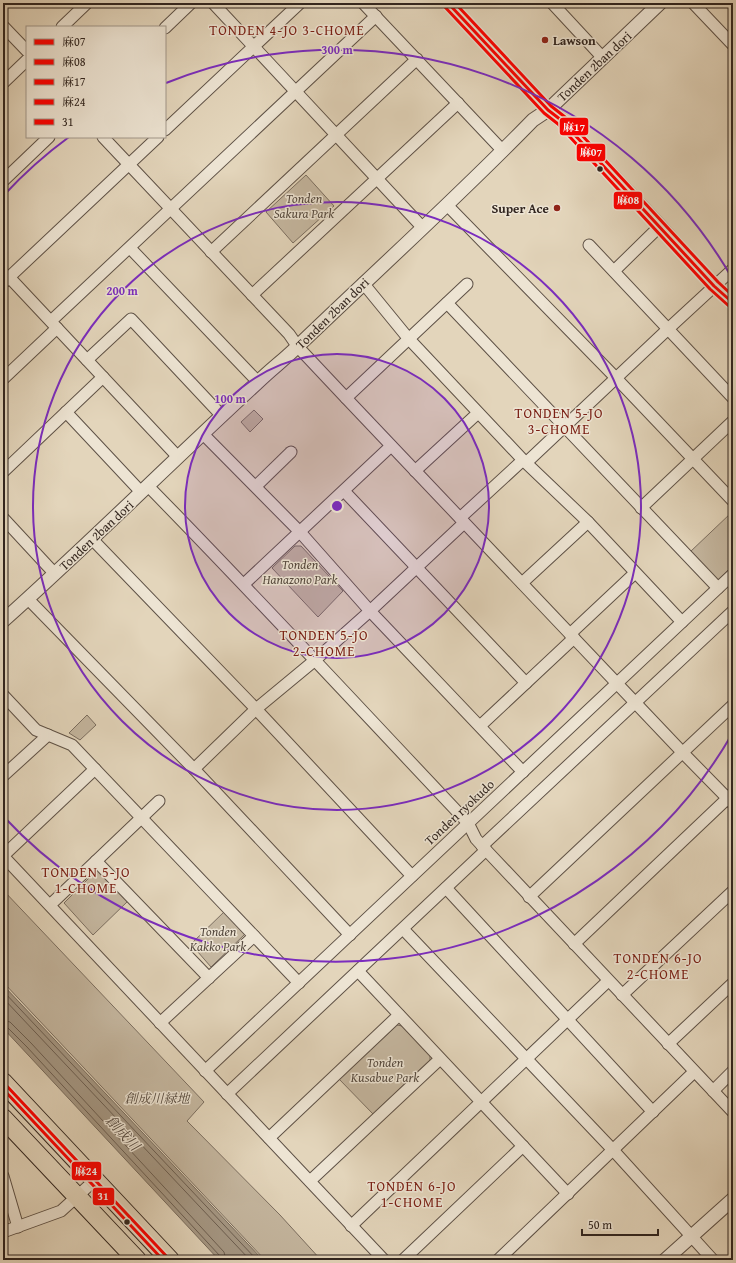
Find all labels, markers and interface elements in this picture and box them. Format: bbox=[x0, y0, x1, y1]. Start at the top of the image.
district label: TONDEN 4-JO 3-CHOME bbox=[209, 20, 365, 40]
legend bbox=[26, 26, 166, 138]
street label: Tonden 2ban dori bbox=[553, 27, 636, 106]
place label: Lawson bbox=[553, 31, 596, 50]
text: 麻07 bbox=[62, 33, 86, 50]
marker: Lawson bbox=[540, 35, 550, 45]
text: 300 m bbox=[321, 41, 354, 58]
text: 麻08 bbox=[62, 53, 86, 70]
text: 麻17 bbox=[62, 73, 86, 90]
text: 麻24 bbox=[62, 93, 86, 110]
text: 31 bbox=[62, 113, 74, 130]
line badge: 麻17 bbox=[559, 117, 589, 136]
text: 麻17 bbox=[563, 119, 585, 135]
line badge: 麻07 bbox=[576, 143, 606, 162]
text: 麻07 bbox=[580, 144, 602, 160]
unlabelled marker bbox=[595, 164, 605, 174]
park label: Tonden Sakura Park bbox=[274, 189, 334, 223]
line badge: 麻08 bbox=[613, 191, 643, 210]
text: 麻08 bbox=[617, 192, 639, 208]
place label: Super Ace bbox=[491, 199, 549, 218]
marker: Super Ace bbox=[552, 203, 562, 213]
street label: Tonden 2ban dori bbox=[291, 273, 374, 353]
text: 200 m bbox=[106, 282, 139, 299]
text: 100 m bbox=[214, 390, 247, 407]
district label: TONDEN 5-JO 3-CHOME bbox=[515, 403, 603, 439]
street label: Tonden 2ban dori bbox=[55, 496, 138, 575]
centre of rings bbox=[330, 499, 344, 513]
park label: Tonden Hanazono Park bbox=[262, 555, 338, 589]
district label: TONDEN 5-JO 2-CHOME bbox=[280, 625, 368, 661]
street label: Tonden ryokudo bbox=[420, 775, 499, 850]
district label: TONDEN 5-JO 1-CHOME bbox=[42, 862, 130, 898]
park label: Tonden Kakko Park bbox=[189, 922, 246, 956]
district label: TONDEN 6-JO 2-CHOME bbox=[614, 948, 702, 984]
park label: Tonden Kusabue Park bbox=[350, 1053, 419, 1087]
park label: 創成川緑地 bbox=[124, 1089, 191, 1108]
water label: 創成川 bbox=[101, 1111, 146, 1157]
line badge: 麻24 bbox=[71, 1161, 102, 1181]
text: 麻24 bbox=[75, 1163, 97, 1179]
district label: TONDEN 6-JO 1-CHOME bbox=[368, 1176, 456, 1212]
line badge: 31 bbox=[92, 1187, 115, 1206]
text: 31 bbox=[97, 1188, 109, 1204]
scale bar bbox=[582, 1211, 658, 1237]
text: 50 m bbox=[588, 1216, 612, 1233]
unlabelled marker bbox=[122, 1217, 132, 1227]

